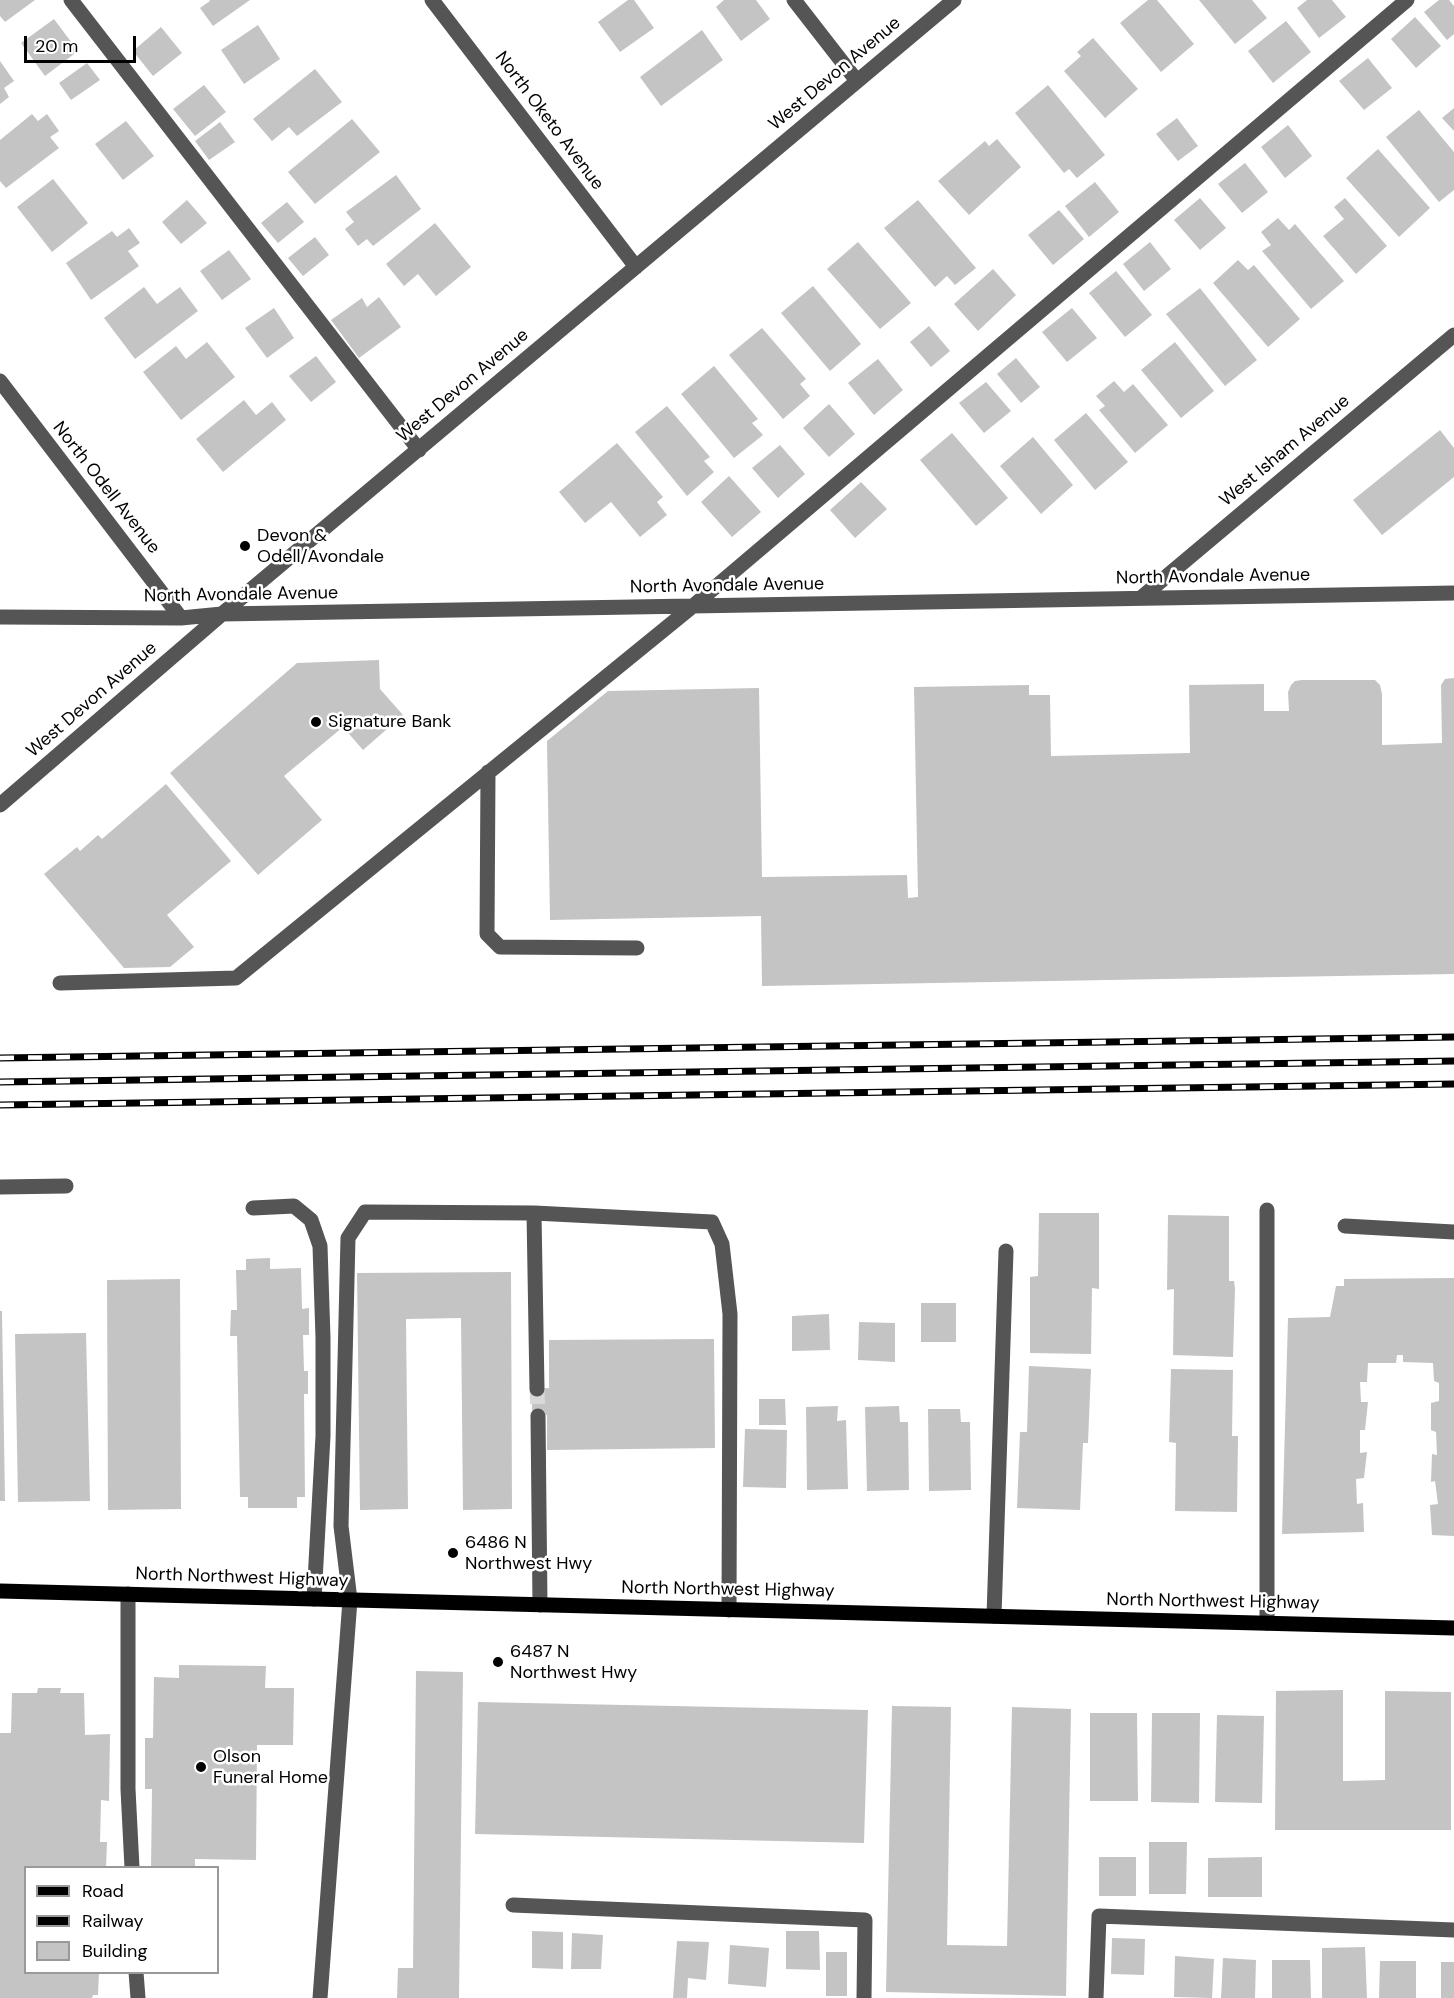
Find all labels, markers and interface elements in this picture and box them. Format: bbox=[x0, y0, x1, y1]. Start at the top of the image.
street label: West Devon Avenue bbox=[765, 13, 905, 135]
scale bar bbox=[27, 24, 140, 62]
text: 20 m bbox=[35, 34, 78, 58]
street label: North Oketo Avenue bbox=[490, 48, 608, 194]
street label: West Devon Avenue bbox=[393, 325, 533, 447]
street label: West Isham Avenue bbox=[1216, 390, 1354, 512]
street label: North Odell Avenue bbox=[48, 418, 164, 558]
place label: Devon & Odell/Avondale bbox=[257, 525, 384, 568]
marker: Devon & Odell/Avondale bbox=[238, 539, 252, 553]
street label: North Avondale Avenue bbox=[1116, 565, 1310, 589]
street label: North Avondale Avenue bbox=[630, 574, 824, 598]
street label: North Avondale Avenue bbox=[144, 583, 338, 607]
street label: West Devon Avenue bbox=[22, 638, 162, 762]
place label: Signature Bank bbox=[328, 711, 451, 733]
marker: Signature Bank bbox=[309, 715, 323, 729]
place label: 6486 N Northwest Hwy bbox=[465, 1532, 592, 1574]
marker: 6486 N Northwest Hwy bbox=[446, 1546, 460, 1560]
street label: North Northwest Highway bbox=[135, 1563, 349, 1593]
street label: North Northwest Highway bbox=[621, 1577, 835, 1603]
street label: North Northwest Highway bbox=[1106, 1589, 1320, 1615]
place label: 6487 N Northwest Hwy bbox=[510, 1641, 637, 1684]
marker: 6487 N Northwest Hwy bbox=[491, 1655, 505, 1669]
place label: Olson Funeral Home bbox=[213, 1746, 328, 1788]
marker: Olson Funeral Home bbox=[194, 1760, 208, 1774]
legend bbox=[24, 1866, 219, 1974]
text: Road bbox=[82, 1879, 124, 1903]
text: Railway bbox=[82, 1909, 144, 1933]
text: Building bbox=[82, 1939, 147, 1963]

